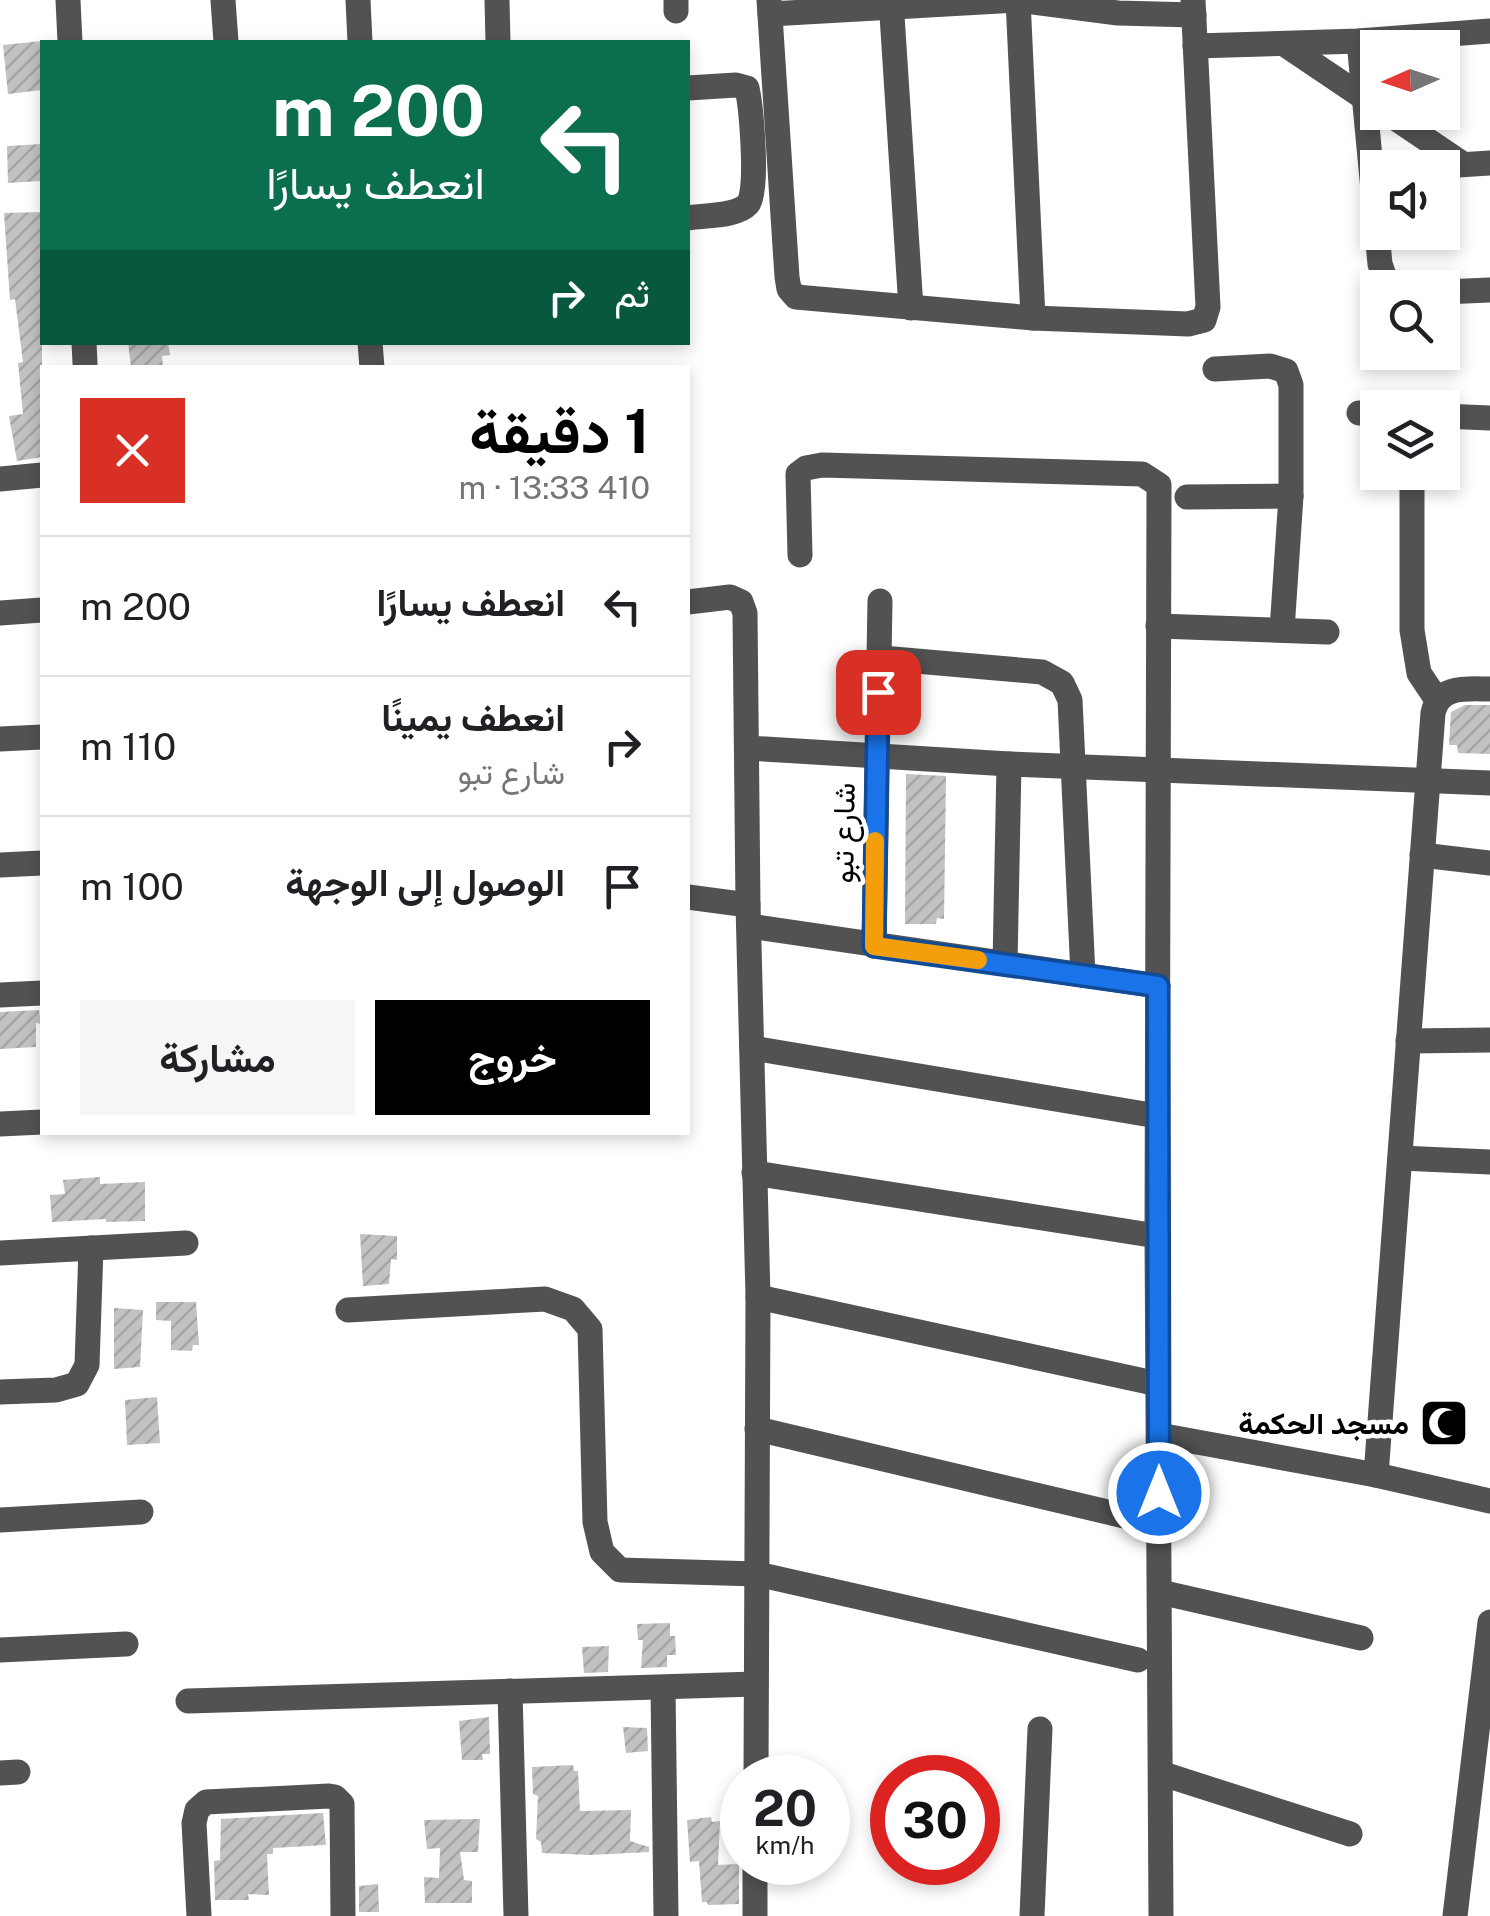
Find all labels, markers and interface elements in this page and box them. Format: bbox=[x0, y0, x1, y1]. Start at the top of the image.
north arrow bbox=[1360, 30, 1460, 130]
map controls bbox=[1360, 30, 1460, 490]
text: 200 m bbox=[272, 69, 485, 152]
icon: left bbox=[520, 80, 650, 210]
button: sound bbox=[1360, 150, 1460, 250]
text: انعطف يسارًا bbox=[266, 156, 485, 209]
icon: right bbox=[539, 270, 594, 325]
button: search bbox=[1360, 270, 1460, 370]
text: ثم bbox=[614, 271, 650, 316]
button: layers bbox=[1360, 390, 1460, 490]
text: 1 دقيقة bbox=[469, 396, 650, 467]
button: close bbox=[80, 398, 185, 503]
text: 410 m · 13:33 bbox=[459, 469, 650, 506]
icon: left bbox=[595, 579, 650, 634]
text: انعطف يسارًا bbox=[377, 580, 565, 625]
text: 200 m bbox=[80, 584, 191, 629]
pin bbox=[836, 650, 921, 735]
icon: arrive bbox=[851, 665, 906, 720]
text: انعطف يمينًا bbox=[381, 695, 565, 740]
icon: right bbox=[595, 719, 650, 774]
text: 110 m bbox=[80, 724, 176, 769]
text: شارع تبو bbox=[458, 754, 565, 791]
street label: شارع تبو bbox=[824, 782, 865, 884]
icon: arrive bbox=[595, 859, 650, 914]
text: الوصول إلى الوجهة bbox=[285, 860, 565, 905]
text: 100 m bbox=[80, 864, 184, 909]
button: مشاركة bbox=[80, 1000, 355, 1115]
button: خروج bbox=[375, 1000, 650, 1115]
mosque icon: مسجد الحكمة bbox=[1418, 1397, 1470, 1449]
place label: مسجد الحكمة bbox=[1238, 1405, 1409, 1441]
position arrow bbox=[1107, 1441, 1211, 1545]
speed limit sign: 30 bbox=[870, 1755, 1000, 1885]
text: 20 bbox=[753, 1778, 817, 1837]
text: km/h bbox=[756, 1830, 814, 1860]

